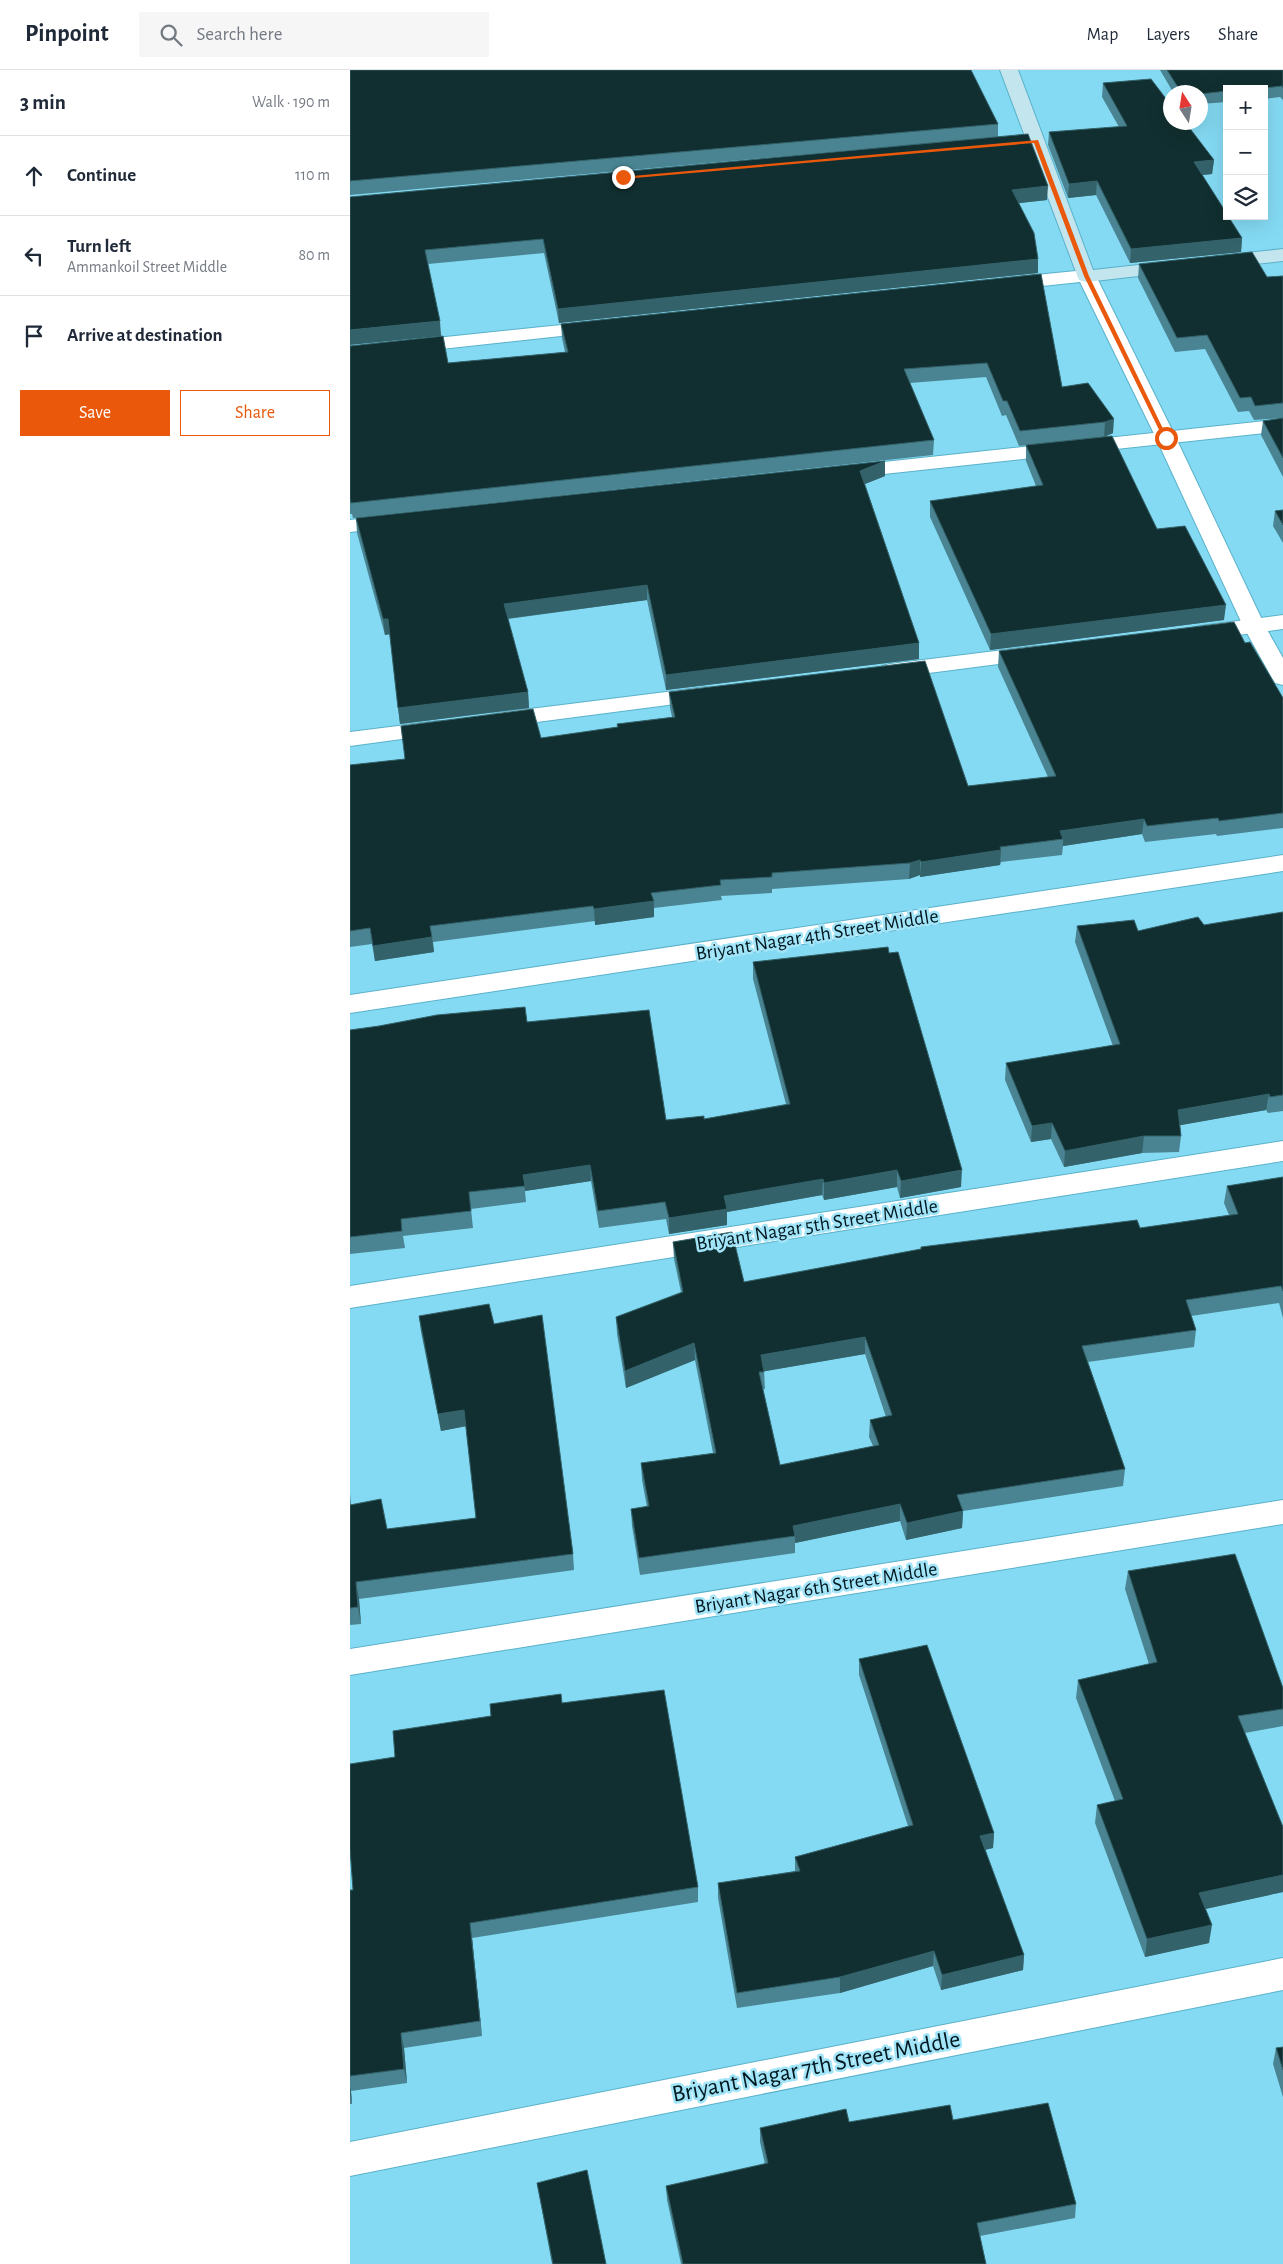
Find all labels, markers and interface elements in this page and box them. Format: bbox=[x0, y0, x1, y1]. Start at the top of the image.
search box bbox=[139, 12, 489, 57]
icon: search bbox=[157, 21, 185, 49]
text: Pinpoint bbox=[25, 22, 109, 46]
text: Search here bbox=[197, 25, 283, 44]
text: Map bbox=[1087, 26, 1118, 44]
text: Layers bbox=[1146, 26, 1190, 44]
text: Share bbox=[1218, 26, 1258, 44]
north arrow bbox=[1163, 85, 1208, 130]
map controls bbox=[1223, 85, 1268, 220]
button: + bbox=[1223, 85, 1268, 130]
text: 3 min bbox=[20, 92, 66, 113]
text: Walk · 190 m bbox=[252, 94, 330, 110]
button: − bbox=[1223, 130, 1268, 175]
icon: ahead bbox=[20, 162, 48, 190]
text: Continue bbox=[67, 166, 136, 185]
route end bbox=[612, 166, 635, 189]
text: 110 m bbox=[295, 167, 330, 183]
button: layers bbox=[1223, 175, 1268, 220]
text: Turn left bbox=[67, 237, 131, 256]
icon: left bbox=[20, 242, 48, 270]
text: 80 m bbox=[299, 247, 330, 263]
text: Ammankoil Street Middle bbox=[67, 259, 227, 275]
icon: arrive bbox=[20, 322, 48, 350]
text: Arrive at destination bbox=[67, 326, 223, 345]
button: Save bbox=[20, 390, 170, 436]
button: Share bbox=[180, 390, 330, 436]
route start bbox=[1155, 427, 1178, 450]
street label: Briyant Nagar 4th Street Middle bbox=[694, 906, 940, 964]
street label: Briyant Nagar 5th Street Middle bbox=[695, 1196, 939, 1254]
street label: Briyant Nagar 6th Street Middle bbox=[693, 1559, 939, 1617]
street label: Briyant Nagar 7th Street Middle bbox=[670, 2027, 962, 2107]

